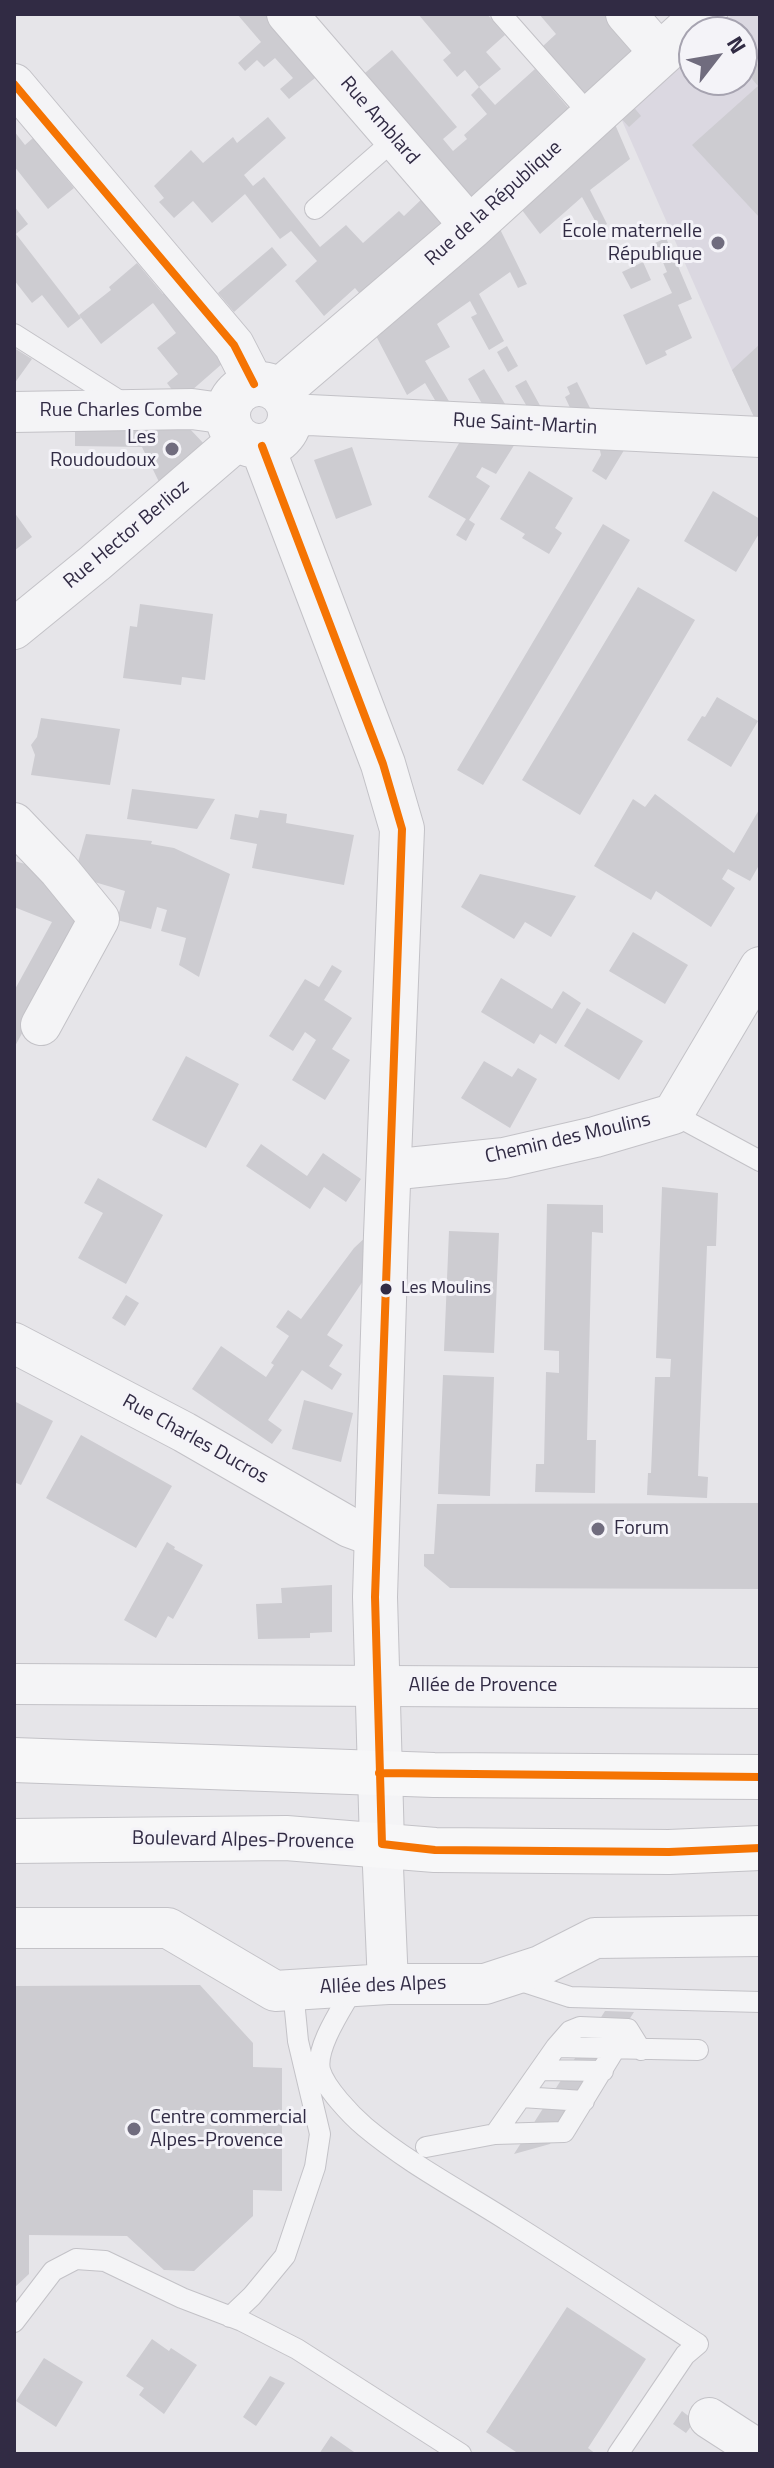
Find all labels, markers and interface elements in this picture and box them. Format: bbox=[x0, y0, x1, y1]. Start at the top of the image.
north arrow bbox=[678, 16, 758, 96]
text: N bbox=[718, 29, 755, 60]
street label: Rue Amblard bbox=[334, 72, 424, 170]
street label: Rue de la République bbox=[421, 136, 567, 272]
place label: École maternelle République bbox=[562, 220, 702, 267]
marker: École maternelle République bbox=[709, 234, 727, 252]
street label: Rue Charles Combe bbox=[40, 399, 202, 423]
street label: Rue Saint-Martin bbox=[452, 409, 598, 441]
place label: Les Roudoudoux bbox=[50, 426, 156, 473]
marker: Les Roudoudoux bbox=[163, 440, 181, 458]
street label: Rue Hector Berlioz bbox=[59, 476, 195, 594]
street label: Chemin des Moulins bbox=[483, 1108, 653, 1170]
place label: Les Moulins bbox=[401, 1278, 491, 1300]
marker: Les Moulins bbox=[378, 1281, 394, 1297]
street label: Rue Charles Ducros bbox=[118, 1390, 272, 1490]
place label: Forum bbox=[614, 1517, 669, 1541]
marker: Forum bbox=[589, 1520, 607, 1538]
street label: Allée de Provence bbox=[409, 1674, 557, 1698]
street label: Boulevard Alpes-Provence bbox=[132, 1827, 354, 1855]
street label: Allée des Alpes bbox=[319, 1972, 447, 2000]
place label: Centre commercial Alpes-Provence bbox=[150, 2106, 307, 2153]
marker: Centre commercial Alpes-Provence bbox=[125, 2120, 143, 2138]

